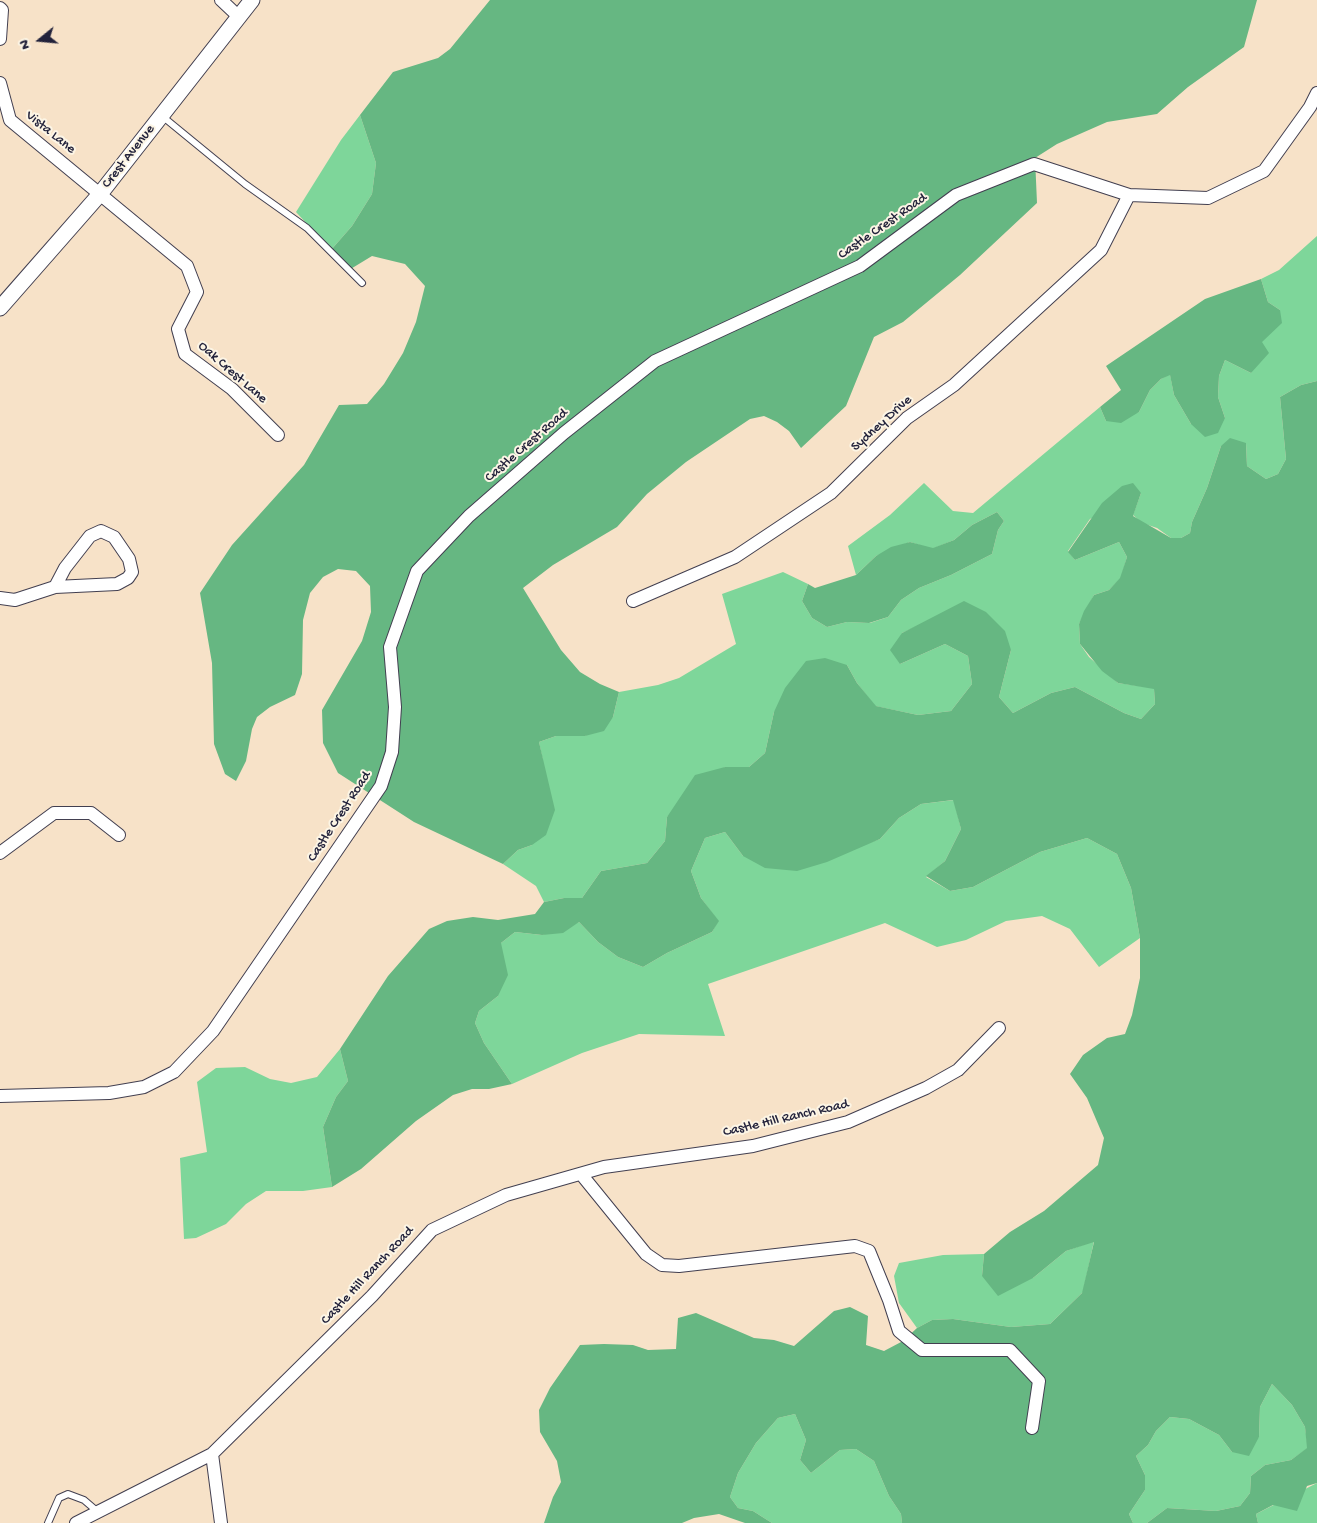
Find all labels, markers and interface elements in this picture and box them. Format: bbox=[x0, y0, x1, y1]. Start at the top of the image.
north arrow bbox=[15, 15, 65, 65]
text: N bbox=[16, 38, 35, 51]
street label: Vista Lane bbox=[22, 108, 78, 158]
street label: Crest Avenue bbox=[99, 122, 159, 192]
street label: Castle Crest Road bbox=[835, 190, 931, 264]
street label: Oak Crest Lane bbox=[194, 338, 270, 408]
street label: Sydney Drive bbox=[848, 392, 916, 456]
street label: Castle Crest Road bbox=[482, 405, 572, 487]
street label: Castle Crest Road bbox=[305, 769, 375, 865]
street label: Castle Hill Ranch Road bbox=[722, 1096, 850, 1142]
street label: Castle Hill Ranch Road bbox=[318, 1223, 418, 1329]

